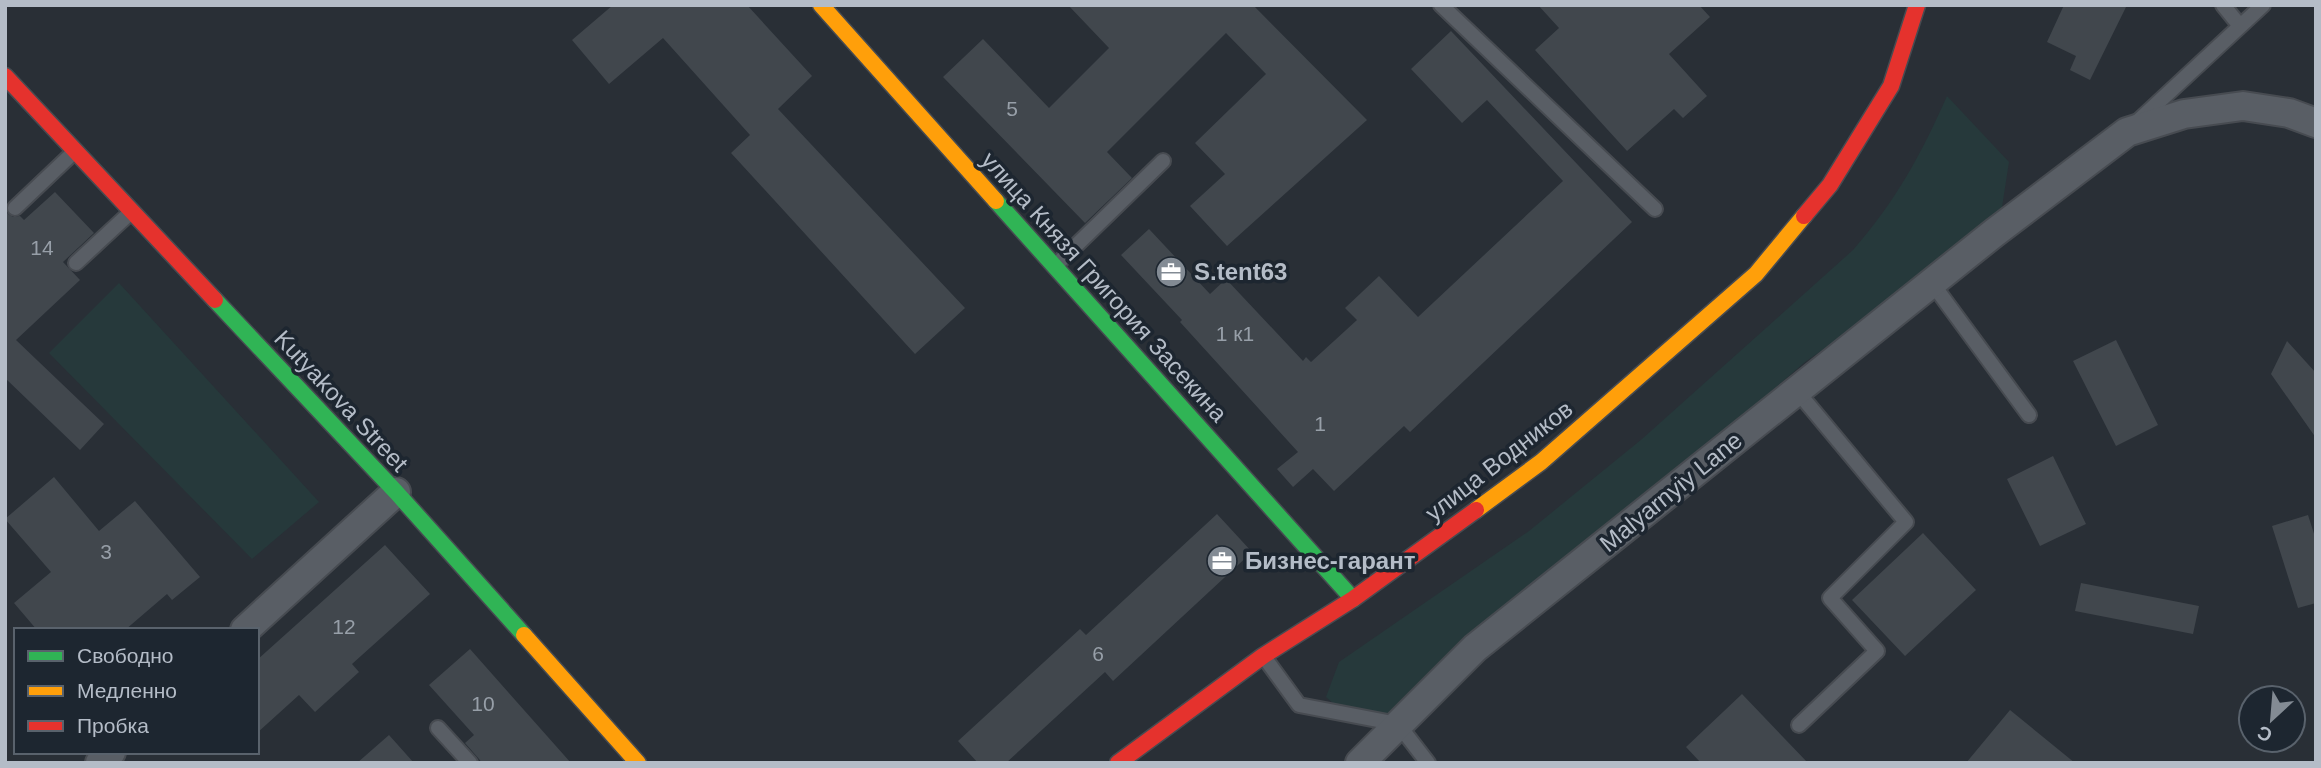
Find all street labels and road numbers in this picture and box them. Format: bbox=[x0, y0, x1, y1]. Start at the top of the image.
street label: улица Князя Григория Засекина bbox=[976, 146, 1233, 428]
street label: Kutyakova Street bbox=[269, 325, 414, 477]
street label: улица Водников bbox=[1420, 395, 1578, 526]
street label: Malyarnyiy Lane bbox=[1594, 426, 1747, 557]

